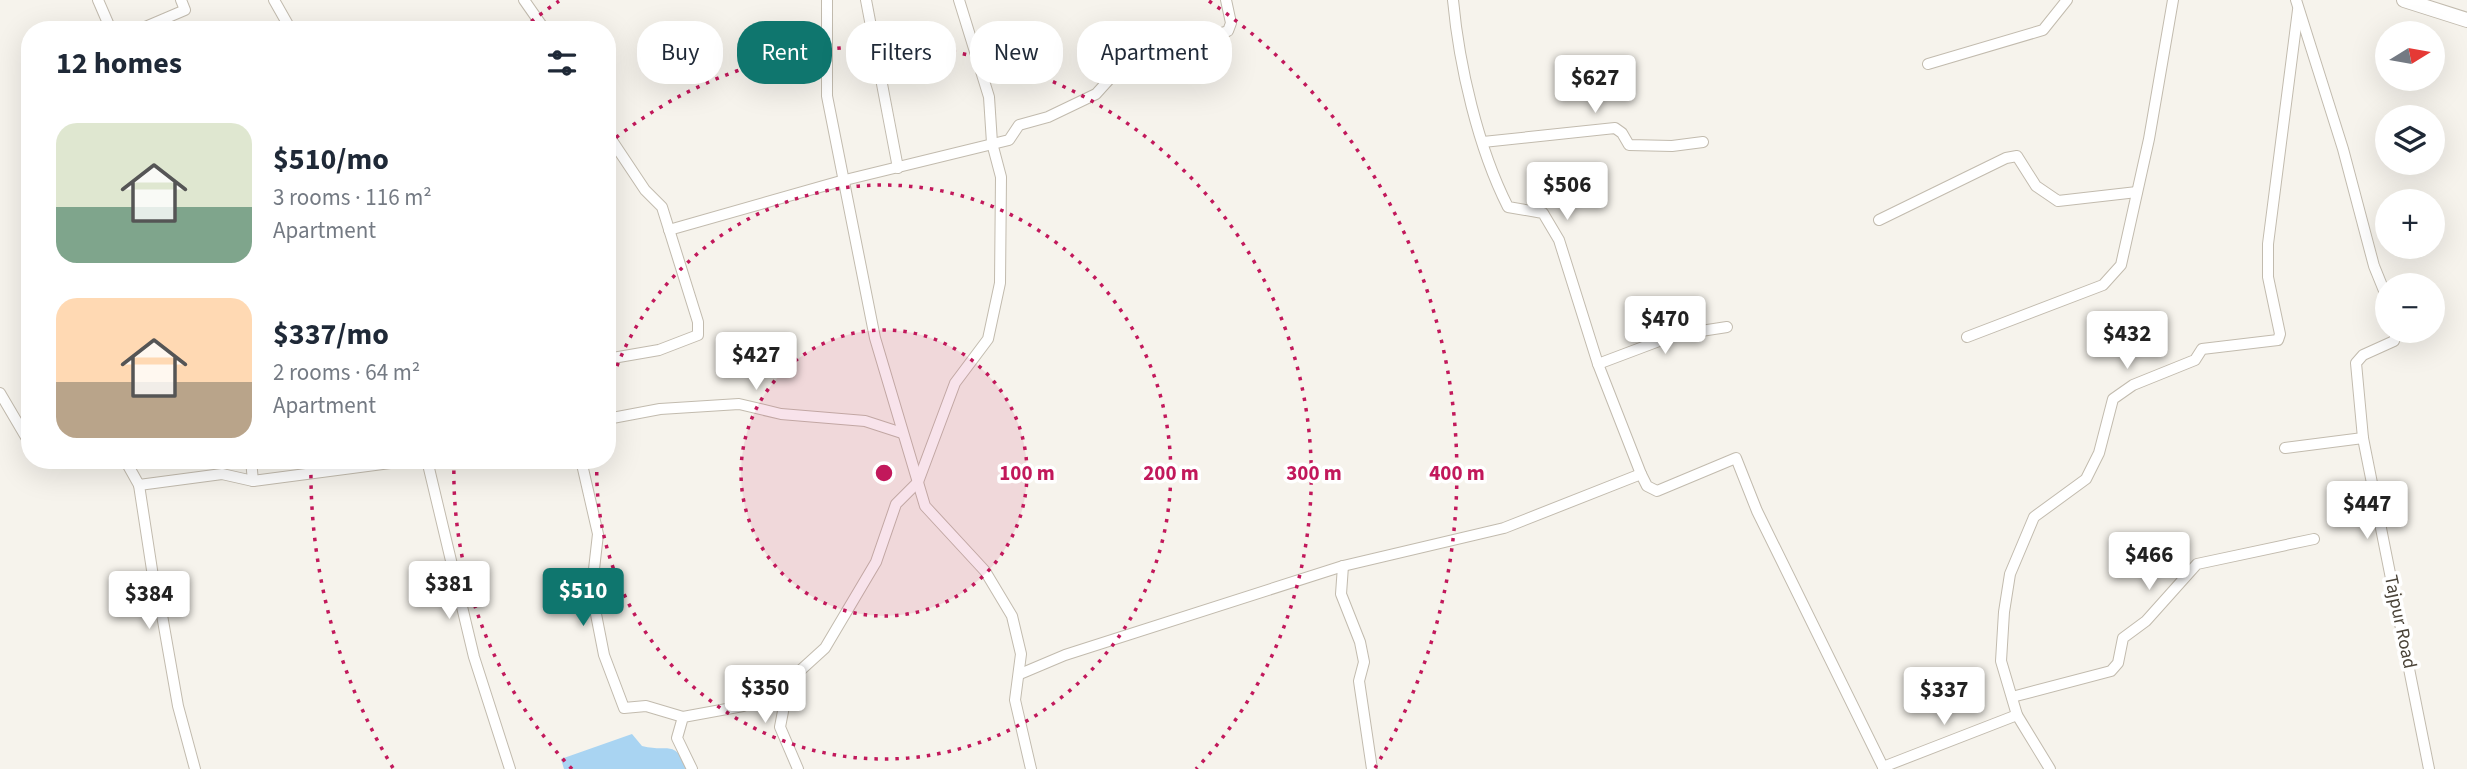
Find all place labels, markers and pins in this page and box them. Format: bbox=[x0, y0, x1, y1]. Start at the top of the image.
pin: $627 bbox=[1554, 55, 1636, 115]
pin: $506 bbox=[1526, 162, 1608, 222]
pin: $470 bbox=[1624, 296, 1706, 356]
pin: $432 bbox=[2086, 312, 2168, 371]
pin: $427 bbox=[715, 332, 797, 392]
centre of rings bbox=[872, 461, 896, 485]
pin: $447 bbox=[2326, 482, 2408, 541]
pin: $466 bbox=[2108, 532, 2190, 592]
pin: $381 bbox=[408, 562, 490, 621]
pin: $510 bbox=[542, 568, 624, 628]
pin: $384 bbox=[108, 572, 190, 631]
pin: $350 bbox=[724, 666, 806, 725]
pin: $337 bbox=[1903, 668, 1985, 727]

